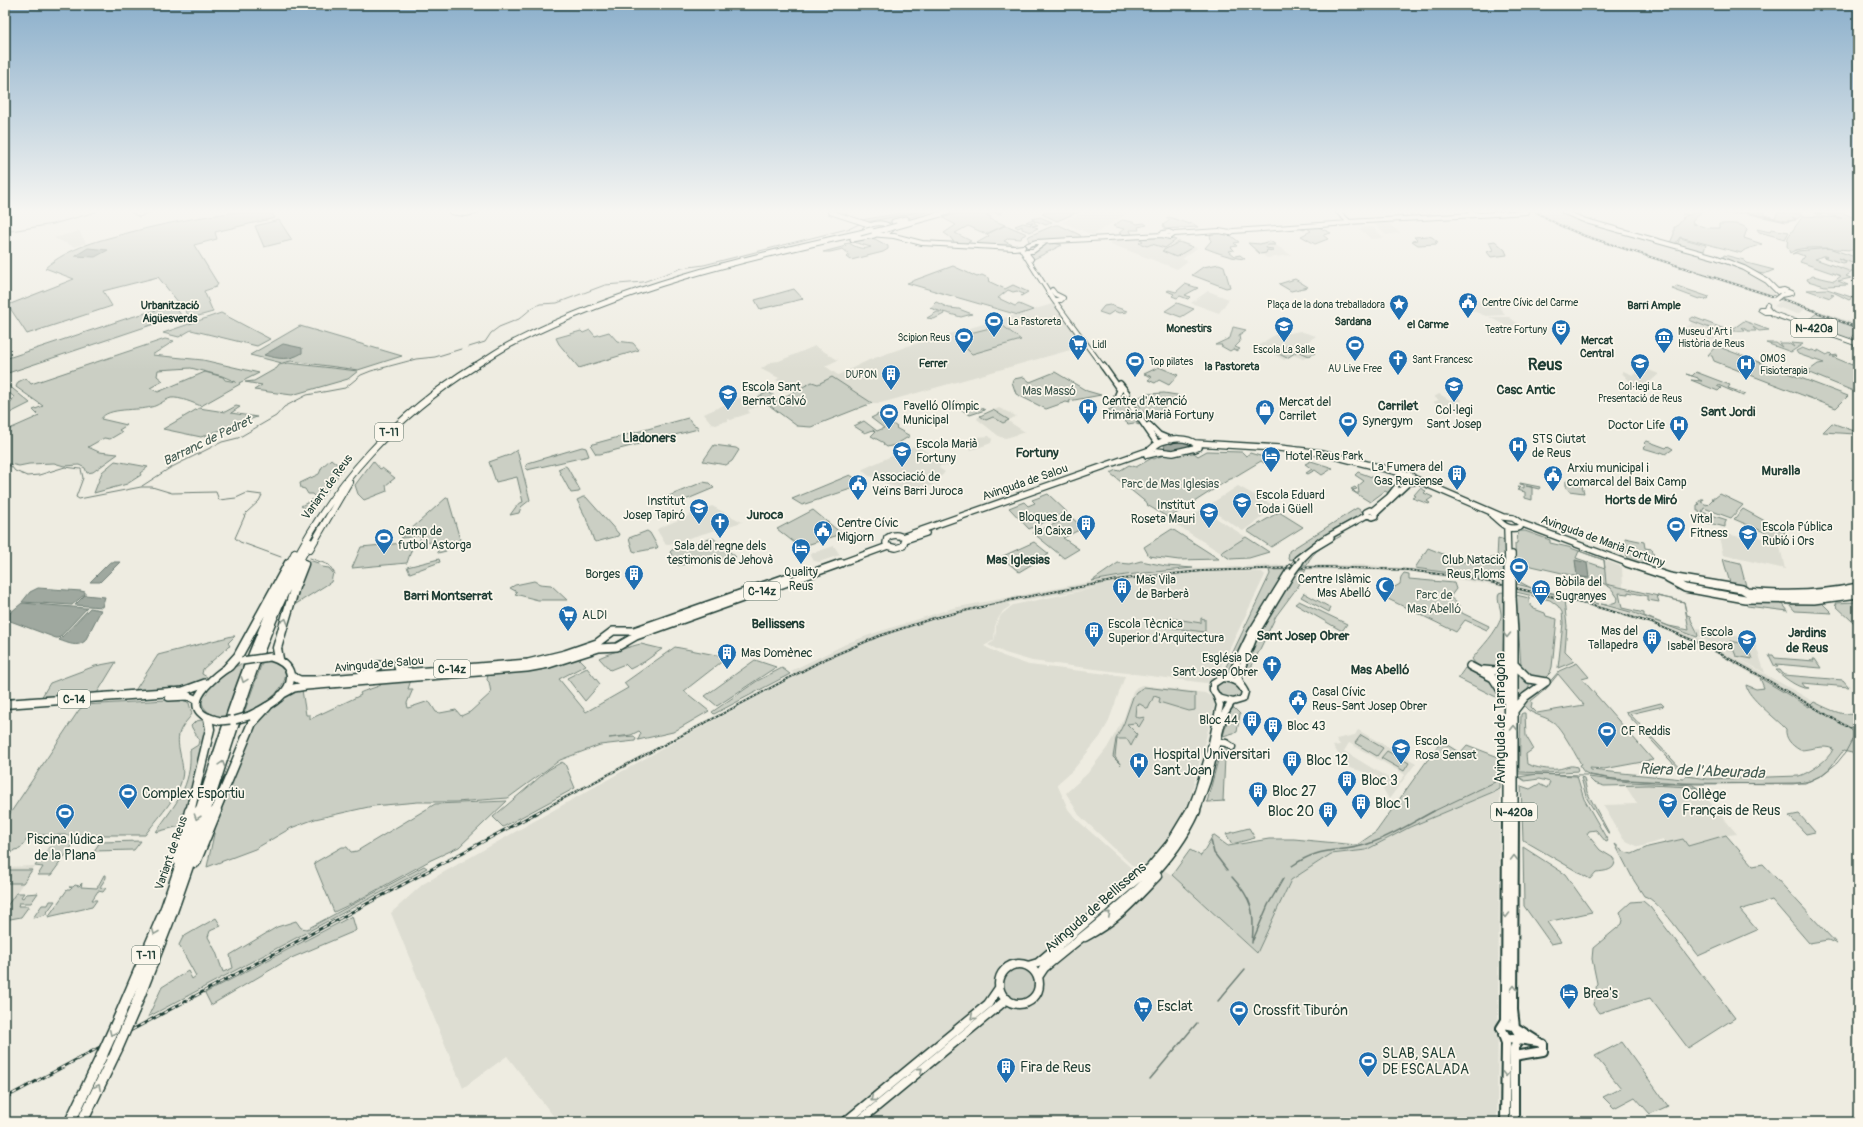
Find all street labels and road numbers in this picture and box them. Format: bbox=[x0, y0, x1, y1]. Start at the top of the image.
road number: N-420a bbox=[1791, 319, 1837, 337]
road number: T-11 bbox=[375, 423, 403, 441]
street label: Variant de Reus bbox=[299, 451, 357, 523]
street label: Avinguda de Salou bbox=[980, 461, 1070, 504]
street label: Avinguda de Marià Fortuny bbox=[1539, 512, 1667, 571]
road number: C-14z bbox=[744, 582, 780, 600]
street label: Avinguda de Tarragona bbox=[1492, 652, 1509, 784]
street label: Avinguda de Salou bbox=[334, 653, 424, 676]
road number: C-14z bbox=[434, 660, 470, 678]
road number: C-14 bbox=[58, 690, 90, 708]
road number: N-420a bbox=[1491, 803, 1537, 821]
street label: Variant de Reus bbox=[152, 814, 191, 892]
street label: Avinguda de Bellissens bbox=[1041, 858, 1150, 956]
road number: T-11 bbox=[132, 946, 160, 964]

